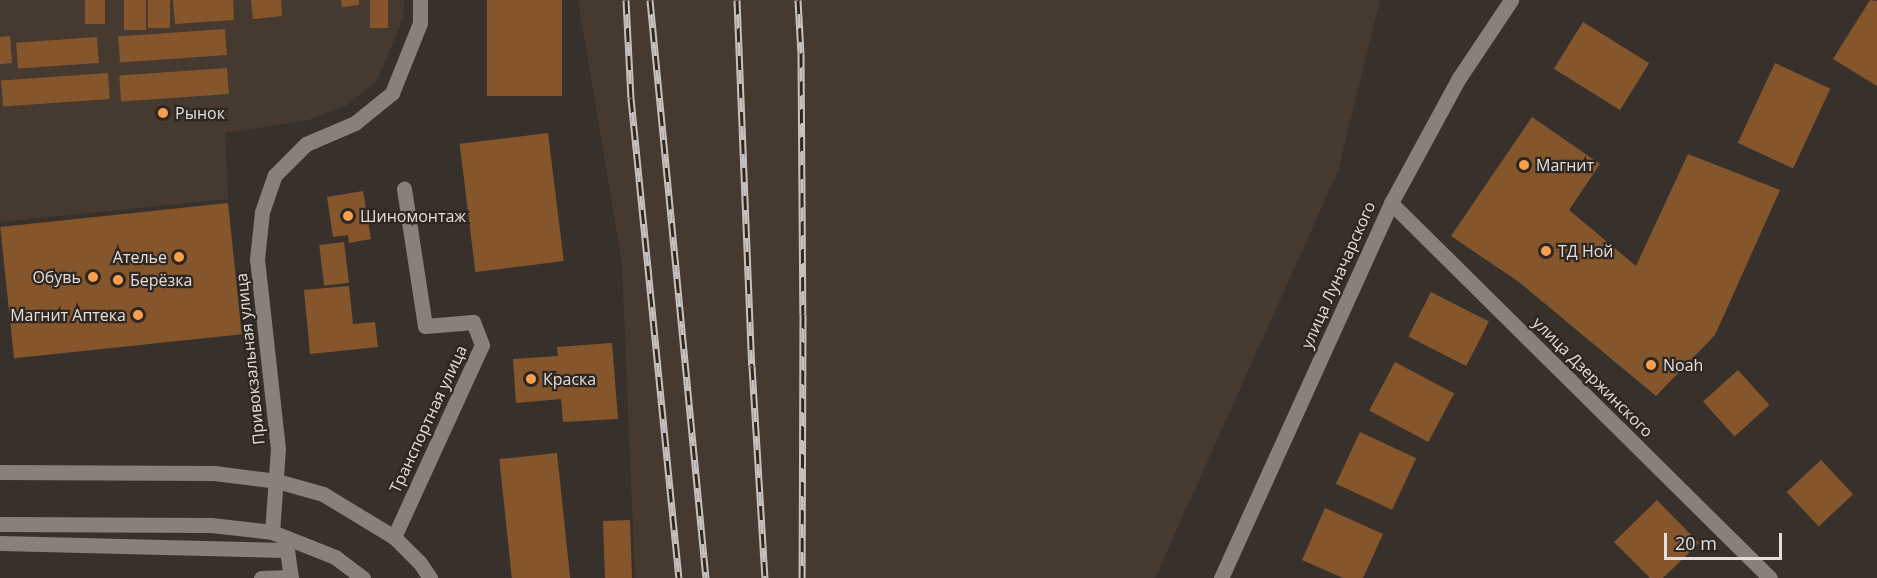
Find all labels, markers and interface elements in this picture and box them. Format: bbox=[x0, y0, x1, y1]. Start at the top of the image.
place label: Рынок bbox=[175, 103, 225, 123]
marker: Рынок bbox=[156, 106, 170, 120]
place label: Магнит bbox=[1536, 155, 1594, 175]
marker: Магнит bbox=[1517, 158, 1531, 172]
street label: улица Луначарского bbox=[1297, 198, 1379, 352]
place label: Шиномонтаж bbox=[360, 206, 466, 226]
marker: Шиномонтаж bbox=[341, 209, 355, 223]
place label: ТД Ной bbox=[1558, 241, 1614, 261]
marker: ТД Ной bbox=[1539, 244, 1553, 258]
place label: Ателье bbox=[113, 247, 167, 267]
marker: Ателье bbox=[172, 250, 186, 264]
place label: Обувь bbox=[32, 267, 81, 287]
marker: Обувь bbox=[86, 270, 100, 284]
place label: Берёзка bbox=[130, 270, 192, 290]
street label: Привокзальная улица bbox=[231, 272, 269, 446]
marker: Берёзка bbox=[111, 273, 125, 287]
place label: Магнит Аптека bbox=[10, 305, 126, 325]
marker: Магнит Аптека bbox=[131, 308, 145, 322]
street label: улица Дзержинского bbox=[1529, 313, 1657, 441]
street label: Транспортная улица bbox=[385, 342, 471, 496]
place label: Noah bbox=[1663, 355, 1703, 375]
marker: Noah bbox=[1644, 358, 1658, 372]
place label: Краска bbox=[543, 369, 596, 389]
marker: Краска bbox=[524, 372, 538, 386]
scale bar bbox=[1667, 521, 1786, 559]
text: 20 m bbox=[1675, 531, 1717, 555]

